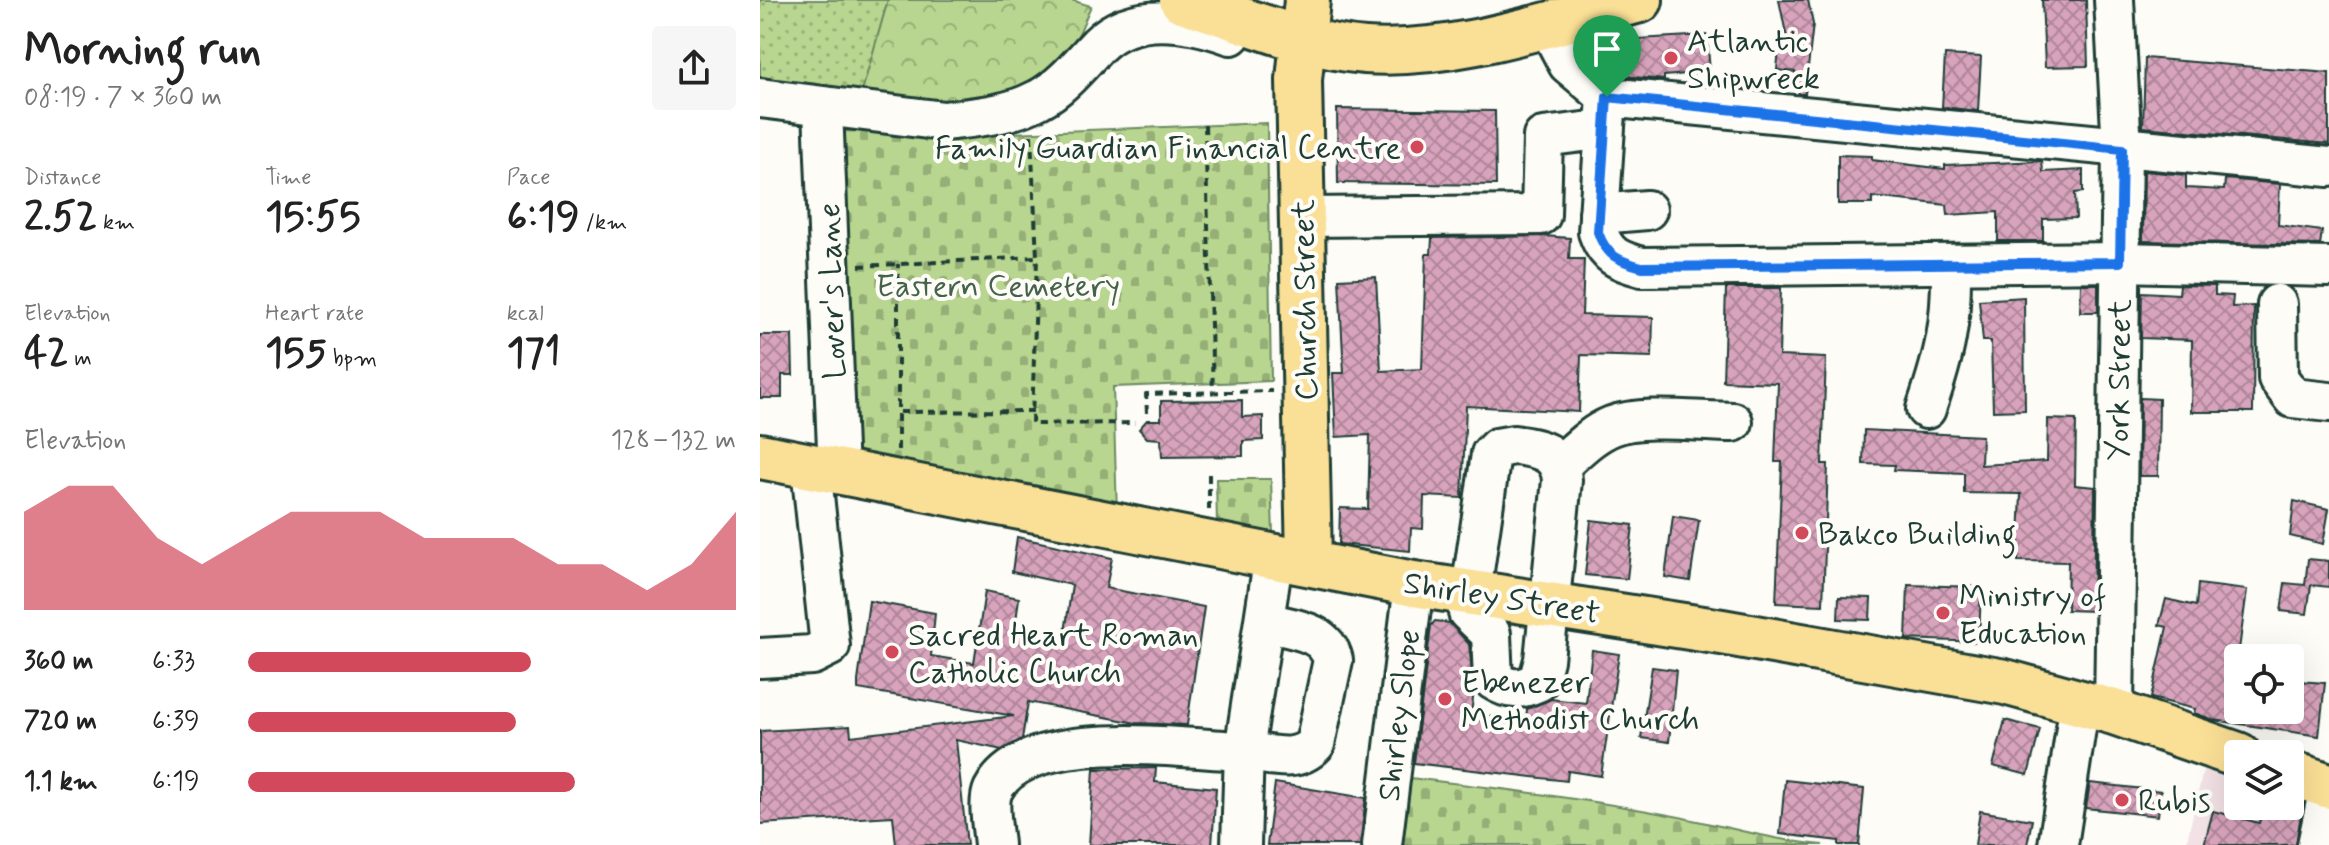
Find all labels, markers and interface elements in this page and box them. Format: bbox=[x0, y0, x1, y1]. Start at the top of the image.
pin bbox=[1573, 15, 1641, 97]
place label: Atlantic Shipwreck bbox=[1687, 21, 1820, 100]
text: Morning run bbox=[24, 22, 261, 80]
button: share bbox=[652, 26, 736, 110]
icon: arrive bbox=[1585, 27, 1629, 71]
marker: Atlantic Shipwreck bbox=[1662, 49, 1680, 67]
text: 08:19 · 7 × 360 m bbox=[24, 81, 222, 115]
place label: Family Guardian Financial Centre bbox=[935, 128, 1401, 170]
marker: Family Guardian Financial Centre bbox=[1408, 138, 1426, 156]
text: Distance bbox=[24, 164, 101, 192]
text: Time bbox=[265, 164, 311, 192]
text: Pace bbox=[507, 164, 550, 192]
text: 2.52 bbox=[24, 192, 97, 244]
text: 15:55 bbox=[265, 192, 361, 244]
text: 6:19 bbox=[507, 192, 580, 244]
street label: Church Street bbox=[1283, 199, 1329, 401]
street label: Lover's Lane bbox=[809, 202, 857, 380]
text: km bbox=[97, 209, 135, 237]
text: /km bbox=[580, 209, 627, 237]
park label: Eastern Cemetery bbox=[876, 266, 1120, 308]
street label: York Street bbox=[2098, 299, 2142, 461]
text: Elevation bbox=[24, 300, 111, 328]
text: Heart rate bbox=[265, 300, 364, 328]
text: kcal bbox=[507, 300, 544, 328]
text: 42 bbox=[24, 328, 68, 380]
text: 155 bbox=[265, 328, 327, 380]
text: 171 bbox=[507, 328, 560, 380]
text: m bbox=[68, 345, 92, 373]
text: bpm bbox=[327, 345, 377, 373]
text: Elevation bbox=[24, 424, 126, 458]
text: 128–132 m bbox=[611, 424, 736, 458]
place label: Bakco Building bbox=[1818, 514, 2016, 559]
marker: Bakco Building bbox=[1793, 524, 1811, 542]
street label: Shirley Street bbox=[1401, 563, 1603, 635]
place label: Ministry of Education bbox=[1959, 576, 2106, 655]
marker: Ministry of Education bbox=[1934, 604, 1952, 622]
place label: Sacred Heart Roman Catholic Church bbox=[908, 615, 1198, 694]
street label: Shirley Slope bbox=[1369, 627, 1431, 804]
marker: Sacred Heart Roman Catholic Church bbox=[883, 643, 901, 661]
map controls bbox=[2224, 644, 2304, 820]
button: locate bbox=[2224, 644, 2304, 724]
text: 360 m bbox=[24, 645, 93, 679]
text: 6:33 bbox=[152, 645, 195, 679]
place label: Ebenezer Methodist Church bbox=[1461, 662, 1700, 741]
marker: Ebenezer Methodist Church bbox=[1436, 690, 1454, 708]
text: 720 m bbox=[24, 705, 97, 739]
text: 6:39 bbox=[152, 705, 200, 739]
button: layers bbox=[2224, 740, 2304, 820]
text: 1.1 km bbox=[24, 765, 98, 799]
text: 6:19 bbox=[152, 765, 199, 799]
place label: Rubis bbox=[2138, 781, 2211, 823]
marker: Rubis bbox=[2113, 791, 2131, 809]

